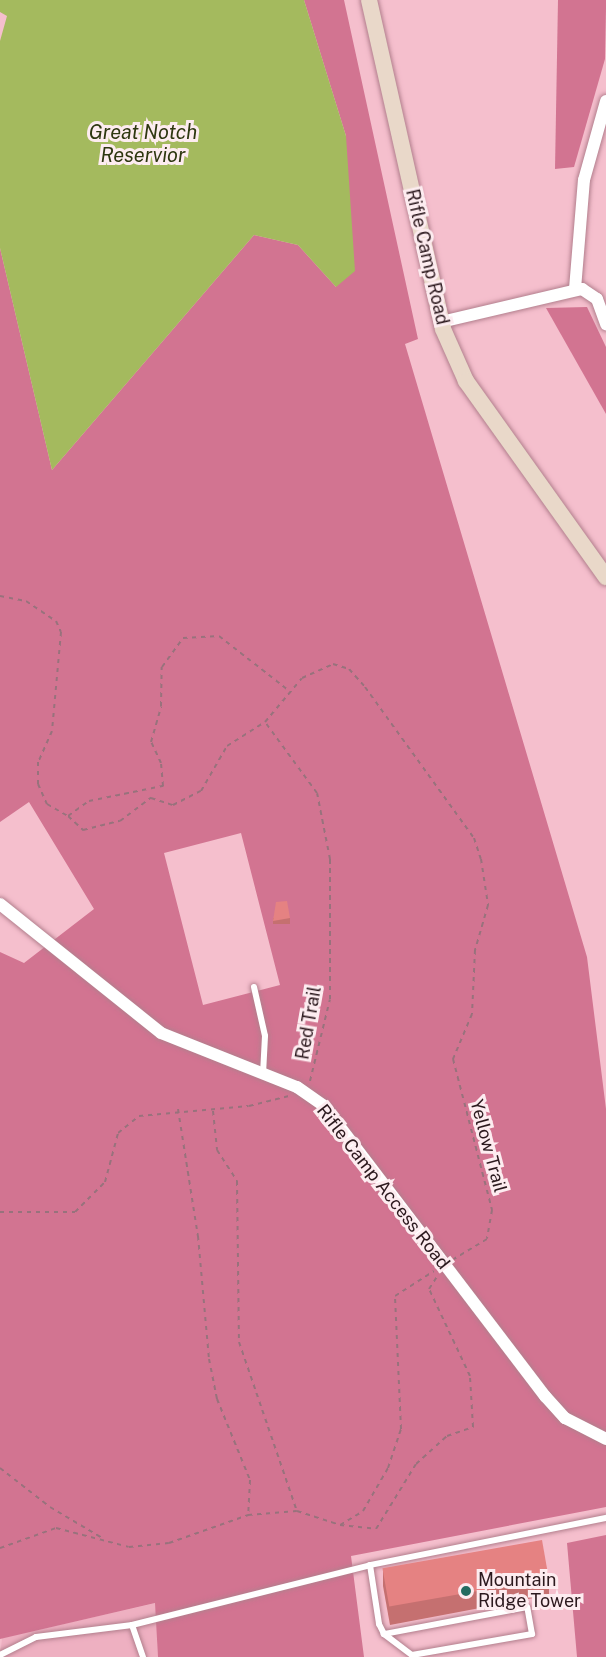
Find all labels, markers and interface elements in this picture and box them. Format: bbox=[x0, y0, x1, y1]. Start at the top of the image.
water label: Great Notch Reservior bbox=[89, 121, 197, 168]
street label: Rifle Camp Road bbox=[401, 187, 453, 327]
street label: Red Trail bbox=[292, 985, 326, 1061]
street label: Yellow Trail bbox=[465, 1097, 511, 1195]
street label: Rifle Camp Access Road bbox=[312, 1100, 454, 1274]
place label: Mountain Ridge Tower bbox=[478, 1570, 581, 1612]
marker: Mountain Ridge Tower bbox=[459, 1584, 473, 1598]

